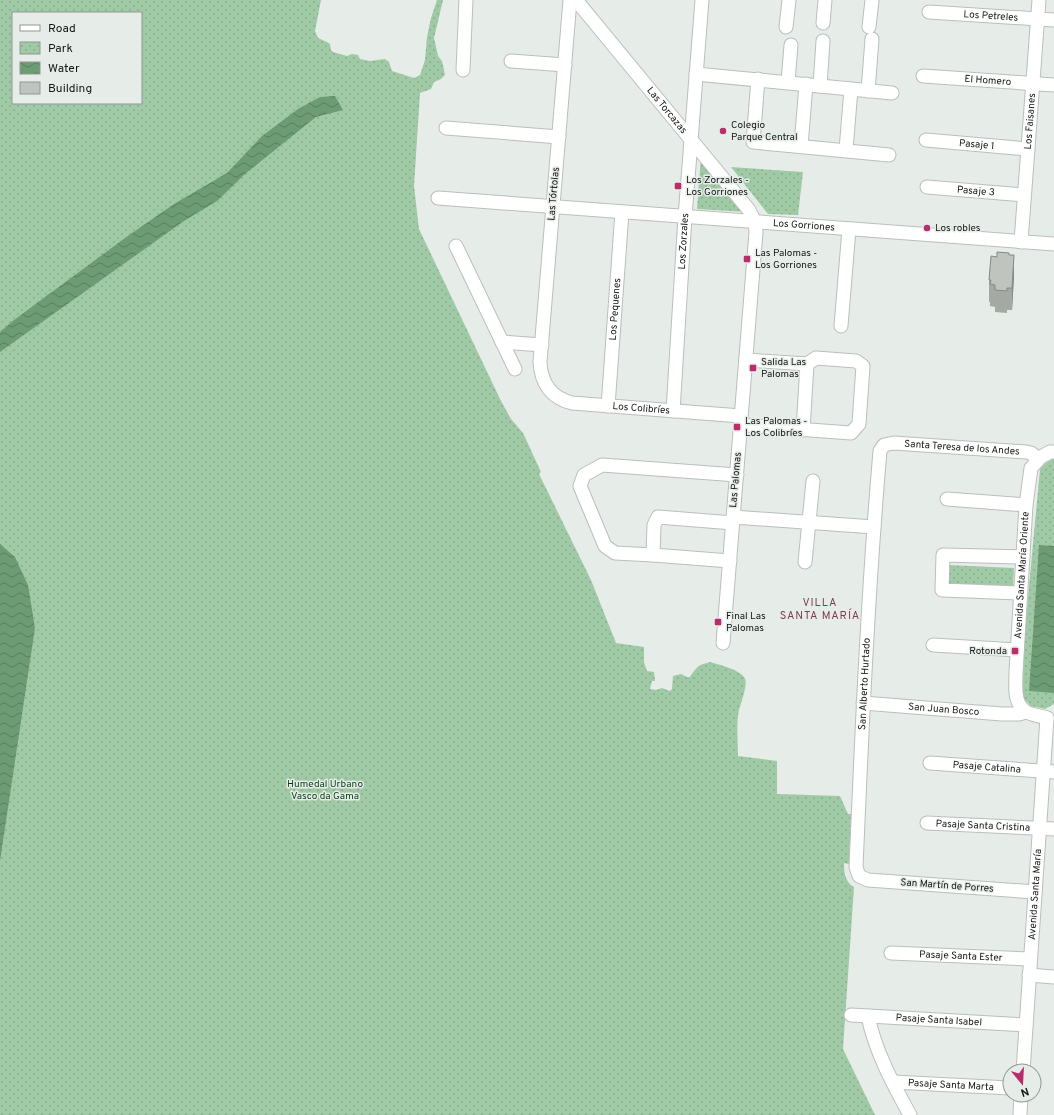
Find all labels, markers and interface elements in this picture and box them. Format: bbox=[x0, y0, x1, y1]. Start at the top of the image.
street label: Los Petreles bbox=[963, 8, 1019, 24]
legend bbox=[12, 12, 142, 104]
text: Road bbox=[48, 21, 76, 37]
text: Park bbox=[48, 41, 73, 57]
text: Water bbox=[48, 61, 80, 77]
street label: El Homero bbox=[964, 72, 1012, 89]
text: Building bbox=[48, 81, 92, 97]
street label: Las Torcazas bbox=[644, 84, 690, 137]
street label: Los Faisanes bbox=[1021, 92, 1039, 150]
place label: Colegio Parque Central bbox=[731, 119, 798, 144]
marker: Colegio Parque Central bbox=[718, 126, 728, 136]
street label: Pasaje 1 bbox=[959, 136, 995, 153]
street label: Las Tórtolas bbox=[545, 166, 563, 221]
place label: Los Zorzales - Los Gorriones bbox=[686, 174, 749, 199]
marker: Los Zorzales - Los Gorriones bbox=[673, 181, 683, 191]
street label: Pasaje 3 bbox=[956, 183, 995, 199]
street label: Los Zorzales bbox=[675, 212, 692, 270]
street label: Los Gorriones bbox=[773, 217, 836, 234]
place label: Los robles bbox=[935, 222, 981, 235]
marker: Los robles bbox=[922, 223, 932, 233]
place label: Las Palomas - Los Gorriones bbox=[755, 247, 817, 272]
marker: Las Palomas - Los Gorriones bbox=[742, 254, 752, 264]
street label: Los Pequenes bbox=[606, 277, 624, 341]
place label: Salida Las Palomas bbox=[761, 356, 806, 381]
marker: Salida Las Palomas bbox=[748, 363, 758, 373]
street label: Los Colibríes bbox=[612, 400, 671, 417]
place label: Las Palomas - Los Colibríes bbox=[745, 415, 807, 440]
marker: Las Palomas - Los Colibríes bbox=[732, 422, 742, 432]
street label: Santa Teresa de los Andes bbox=[904, 437, 1020, 458]
street label: Las Palomas bbox=[727, 451, 745, 508]
street label: Avenida Santa María Oriente bbox=[1012, 511, 1032, 639]
district label: VILLA SANTA MARÍA bbox=[780, 596, 860, 623]
place label: Final Las Palomas bbox=[726, 610, 766, 635]
marker: Final Las Palomas bbox=[713, 617, 723, 627]
street label: San Alberto Hurtado bbox=[856, 637, 873, 730]
place label: Rotonda bbox=[969, 645, 1007, 658]
marker: Rotonda bbox=[1010, 646, 1020, 656]
street label: San Juan Bosco bbox=[908, 700, 980, 719]
street label: Pasaje Catalina bbox=[952, 758, 1021, 776]
park label: Humedal Urbano Vasco da Gama bbox=[287, 778, 363, 803]
street label: Pasaje Santa Cristina bbox=[935, 817, 1030, 834]
street label: Avenida Santa María bbox=[1025, 848, 1045, 940]
street label: San Martín de Porres bbox=[900, 876, 994, 896]
street label: Pasaje Santa Ester bbox=[919, 948, 1003, 964]
street label: Pasaje Santa Isabel bbox=[895, 1011, 982, 1029]
north arrow bbox=[1002, 1063, 1042, 1103]
street label: Pasaje Santa Marta bbox=[908, 1076, 994, 1094]
text: N bbox=[1019, 1084, 1031, 1099]

